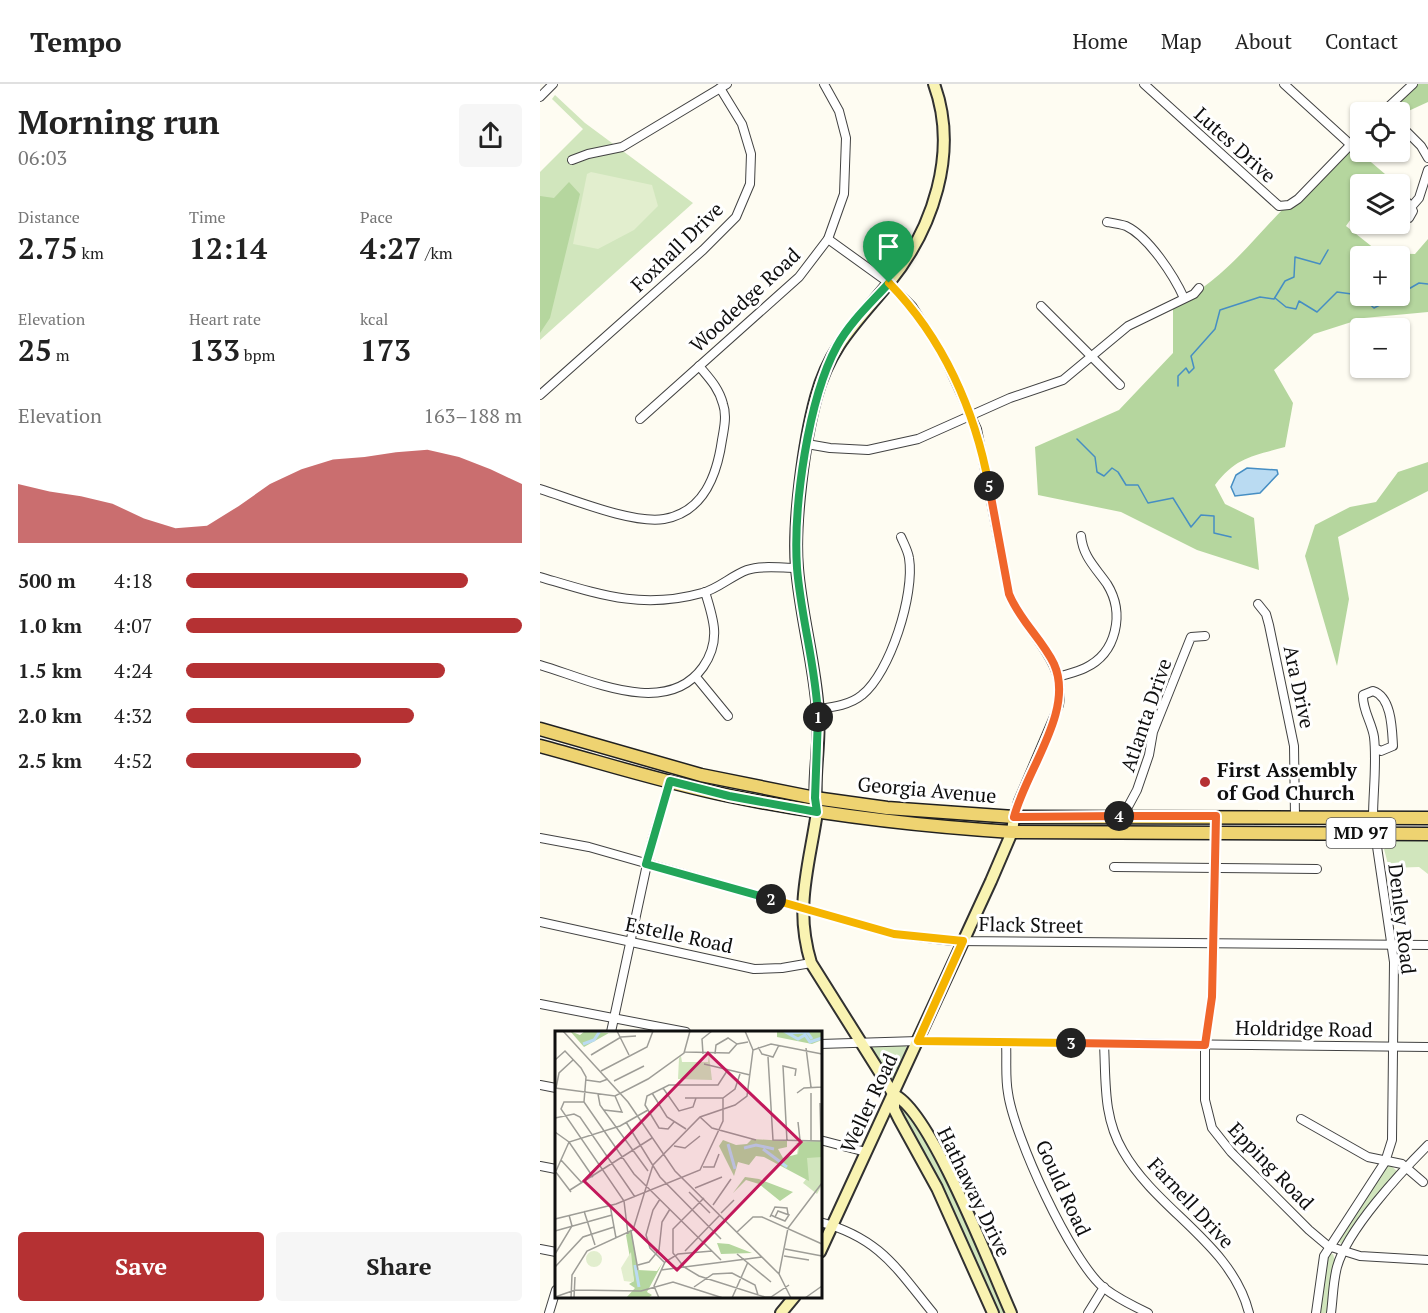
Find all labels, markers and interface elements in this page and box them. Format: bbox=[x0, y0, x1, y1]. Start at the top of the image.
text: Tempo bbox=[30, 23, 122, 60]
text: Home bbox=[1072, 27, 1128, 55]
text: Map bbox=[1161, 27, 1202, 55]
text: About bbox=[1235, 27, 1292, 55]
text: Contact bbox=[1325, 27, 1398, 55]
text: Morning run bbox=[18, 100, 220, 143]
street label: Lutes Drive bbox=[1189, 101, 1282, 189]
map controls bbox=[1350, 102, 1410, 378]
button: locate bbox=[1350, 102, 1410, 162]
button: share bbox=[459, 104, 522, 167]
text: 06:03 bbox=[18, 144, 67, 171]
button: layers bbox=[1350, 174, 1410, 234]
street label: Foxhall Drive bbox=[625, 196, 729, 298]
text: Distance bbox=[18, 206, 80, 228]
text: Time bbox=[189, 206, 226, 228]
text: Pace bbox=[360, 206, 393, 228]
pin bbox=[863, 221, 914, 283]
text: 2.75 bbox=[18, 228, 78, 268]
text: 12:14 bbox=[189, 228, 267, 268]
text: 4:27 bbox=[360, 228, 421, 268]
icon: arrive bbox=[872, 230, 905, 263]
street label: Woodedge Road bbox=[684, 241, 806, 358]
text: km bbox=[78, 242, 104, 264]
text: /km bbox=[421, 242, 453, 264]
button: + bbox=[1350, 246, 1410, 306]
text: Elevation bbox=[18, 308, 85, 330]
text: Heart rate bbox=[189, 308, 261, 330]
text: kcal bbox=[360, 308, 388, 330]
button: − bbox=[1350, 318, 1410, 378]
text: 25 bbox=[18, 330, 52, 370]
text: 133 bbox=[189, 330, 240, 370]
text: 173 bbox=[360, 330, 411, 370]
text: m bbox=[52, 344, 70, 366]
text: bpm bbox=[240, 344, 275, 366]
text: Elevation bbox=[18, 402, 102, 429]
text: 163–188 m bbox=[423, 402, 522, 429]
pin: 5 bbox=[974, 471, 1004, 501]
text: 5 bbox=[984, 475, 994, 497]
text: 500 m bbox=[18, 567, 76, 594]
text: 4:18 bbox=[114, 567, 153, 594]
text: 1.0 km bbox=[18, 612, 82, 639]
text: 4:07 bbox=[114, 612, 153, 639]
street label: Ara Drive bbox=[1278, 643, 1321, 731]
street label: Atlanta Drive bbox=[1114, 655, 1178, 775]
text: 1.5 km bbox=[18, 657, 82, 684]
text: 4:24 bbox=[114, 657, 153, 684]
text: 2.0 km bbox=[18, 702, 82, 729]
text: 4:32 bbox=[114, 702, 153, 729]
pin: 1 bbox=[803, 702, 833, 732]
text: 1 bbox=[813, 706, 823, 728]
text: 2.5 km bbox=[18, 747, 82, 774]
text: 4:52 bbox=[114, 747, 153, 774]
place label: First Assembly of God Church bbox=[1217, 756, 1357, 806]
street label: Georgia Avenue bbox=[857, 770, 998, 809]
marker: First Assembly of God Church bbox=[1198, 775, 1212, 789]
pin: 4 bbox=[1104, 801, 1134, 831]
text: 4 bbox=[1114, 805, 1124, 827]
road number: MD 97 bbox=[1326, 818, 1396, 848]
street label: Denley Road bbox=[1382, 862, 1423, 976]
pin: 2 bbox=[756, 884, 786, 914]
text: 2 bbox=[766, 888, 776, 910]
street label: Estelle Road bbox=[623, 910, 735, 959]
street label: Flack Street bbox=[978, 910, 1084, 939]
street label: Holdridge Road bbox=[1235, 1014, 1373, 1043]
pin: 3 bbox=[1056, 1028, 1086, 1058]
inset map bbox=[555, 1031, 822, 1298]
text: 3 bbox=[1066, 1032, 1076, 1054]
street label: Weller Road bbox=[834, 1049, 903, 1157]
street label: Epping Road bbox=[1223, 1116, 1320, 1215]
street label: Hathaway Drive bbox=[931, 1122, 1018, 1261]
street label: Gould Road bbox=[1029, 1135, 1097, 1240]
street label: Farnell Drive bbox=[1142, 1151, 1241, 1254]
button: Save bbox=[18, 1232, 264, 1301]
button: Share bbox=[276, 1232, 522, 1301]

